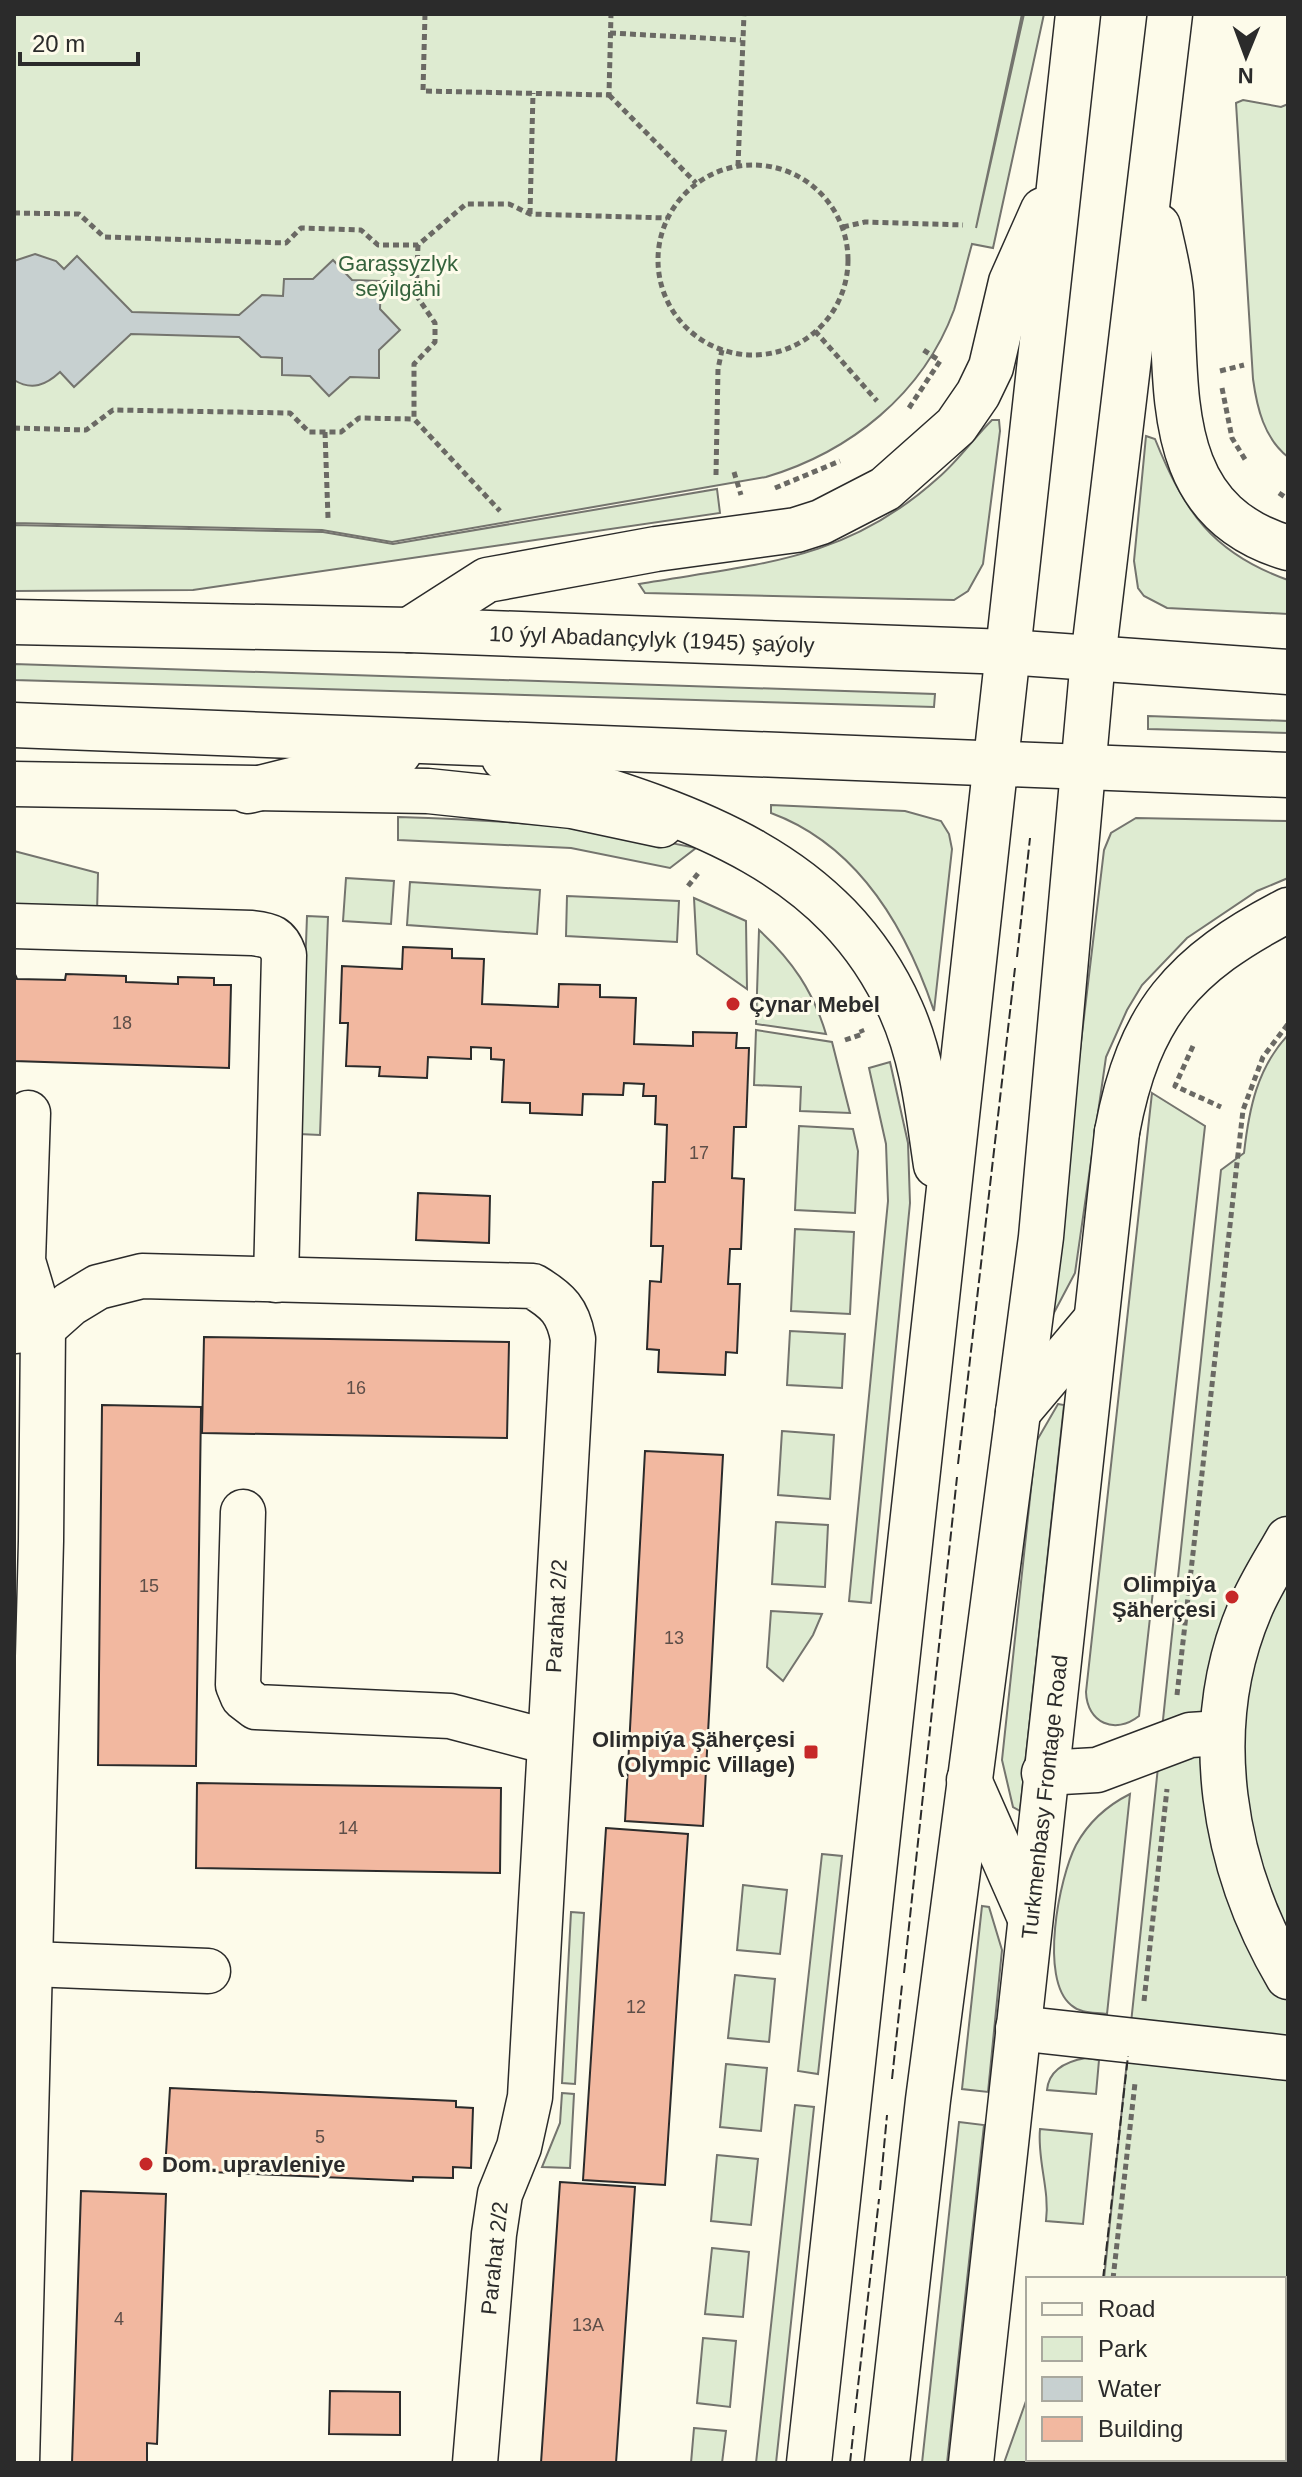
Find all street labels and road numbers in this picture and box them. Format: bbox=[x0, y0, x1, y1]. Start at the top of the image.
street label: 10 ýyl Abadançylyk (1945) şaýoly bbox=[489, 621, 815, 658]
street label: Parahat 2/2 bbox=[541, 1559, 572, 1673]
street label: Turkmenbasy Frontage Road bbox=[1017, 1654, 1073, 1940]
street label: Parahat 2/2 bbox=[476, 2200, 513, 2316]

